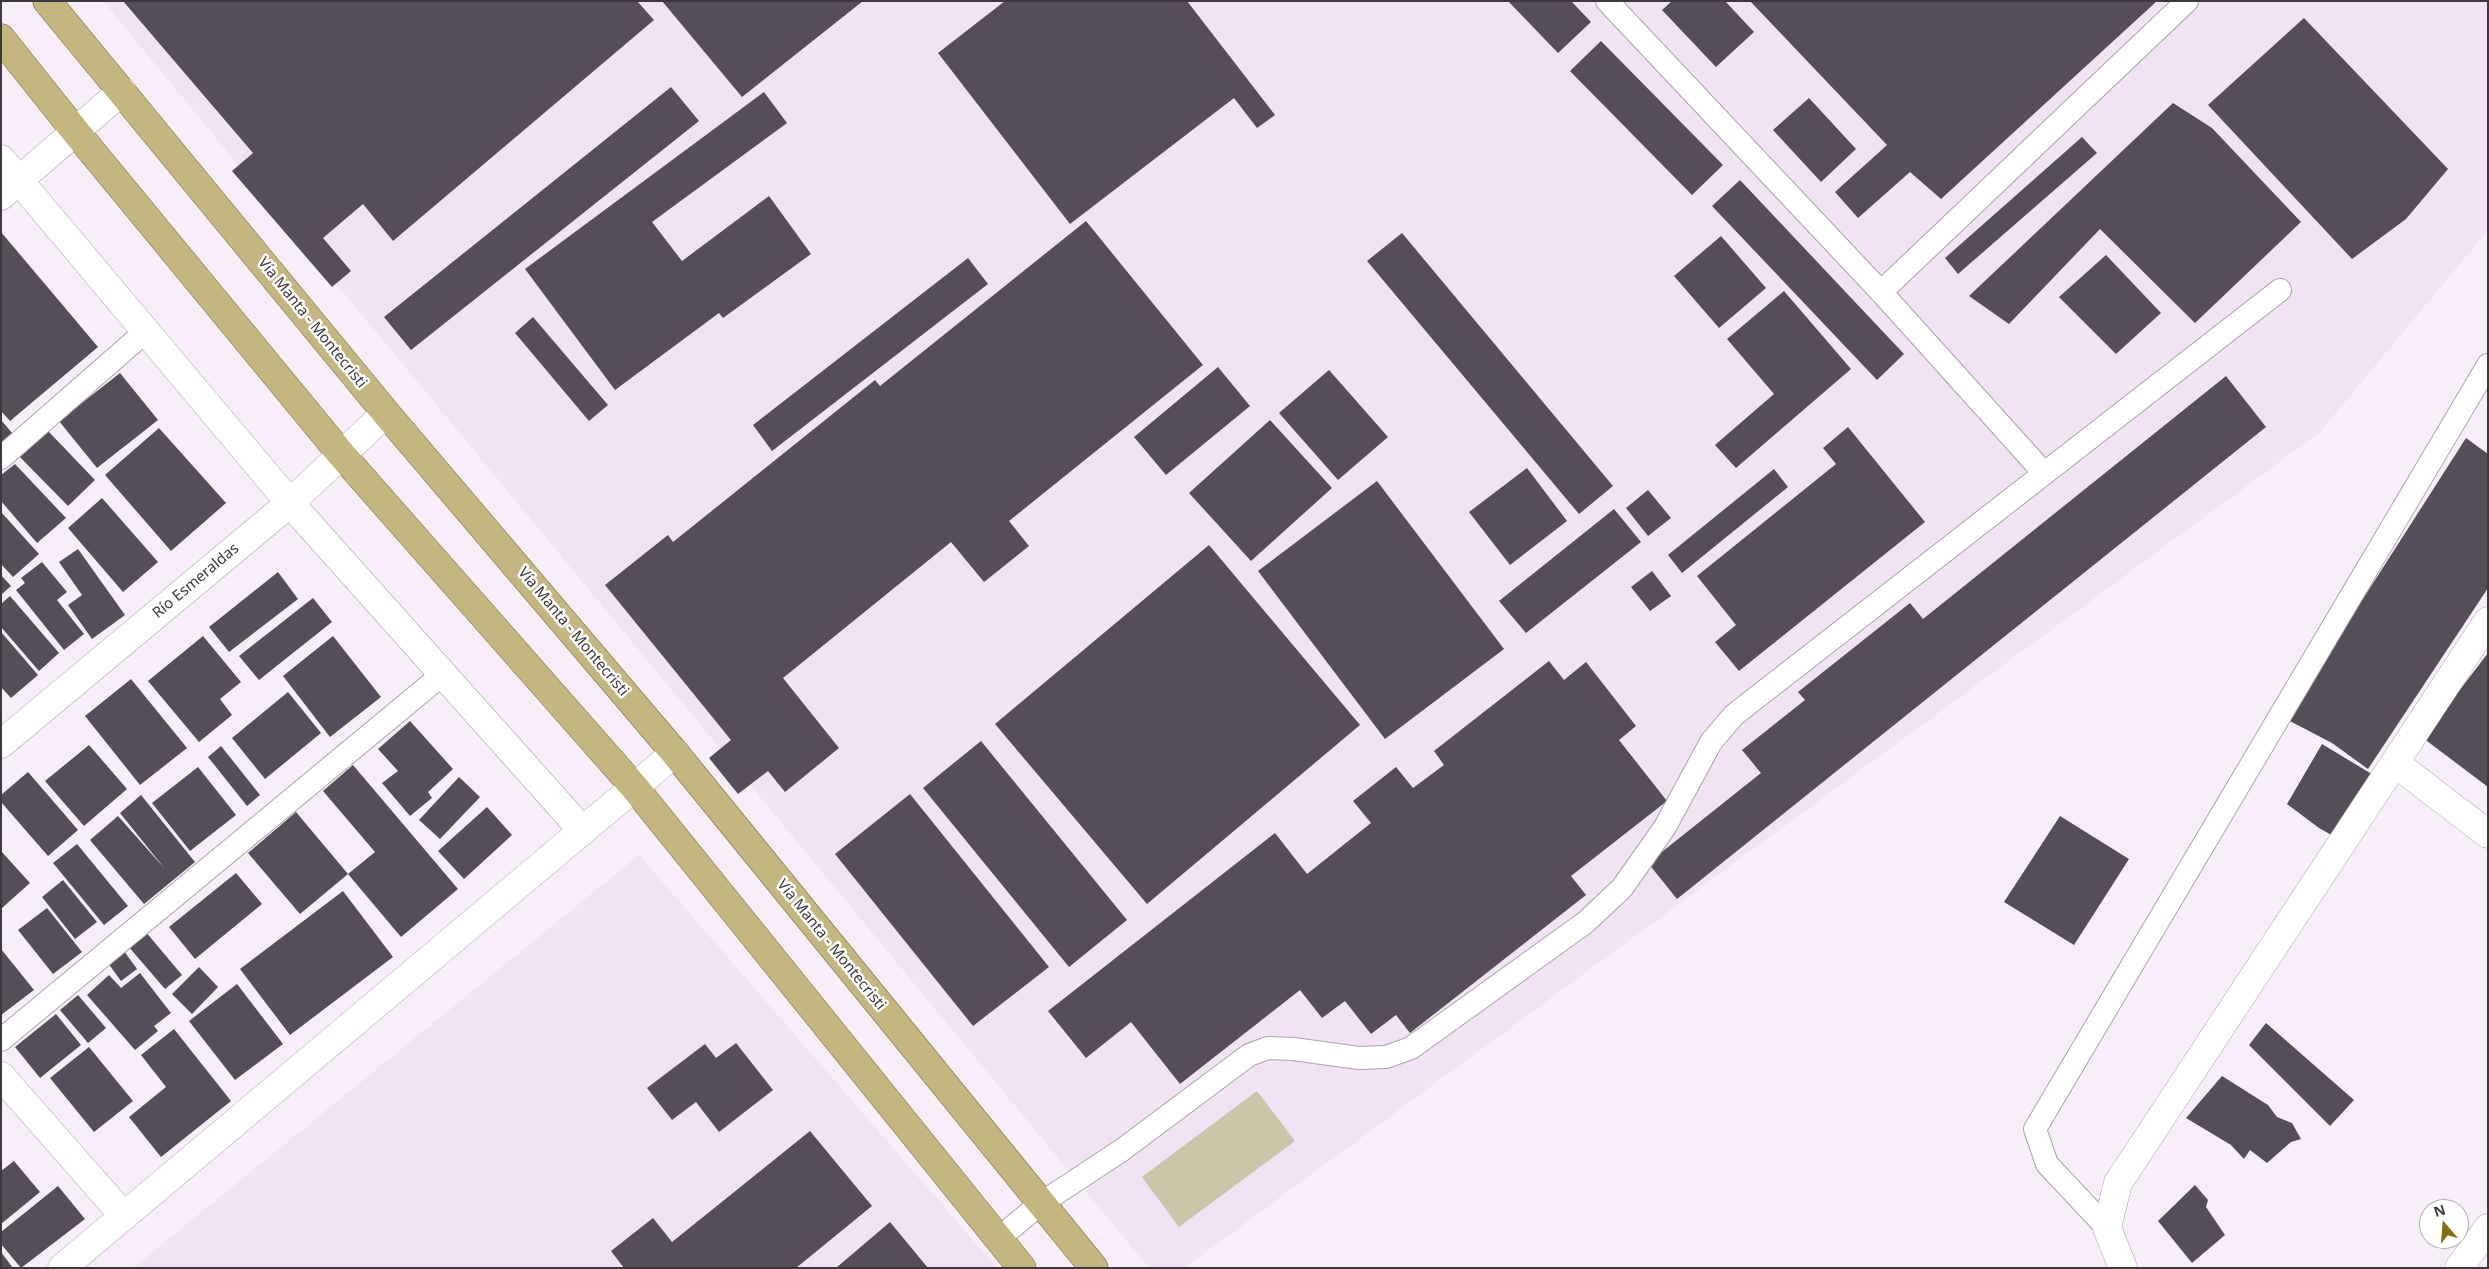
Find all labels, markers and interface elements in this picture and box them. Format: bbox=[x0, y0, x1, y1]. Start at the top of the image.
street label: Vía Manta - Montecristi bbox=[254, 254, 370, 392]
street label: Río Esmeraldas bbox=[149, 540, 243, 622]
street label: Vía Manta - Montecristi bbox=[514, 564, 632, 700]
street label: Vía Manta - Montecristi bbox=[773, 876, 889, 1014]
north arrow bbox=[2419, 1199, 2469, 1249]
text: N bbox=[2431, 1199, 2448, 1221]

